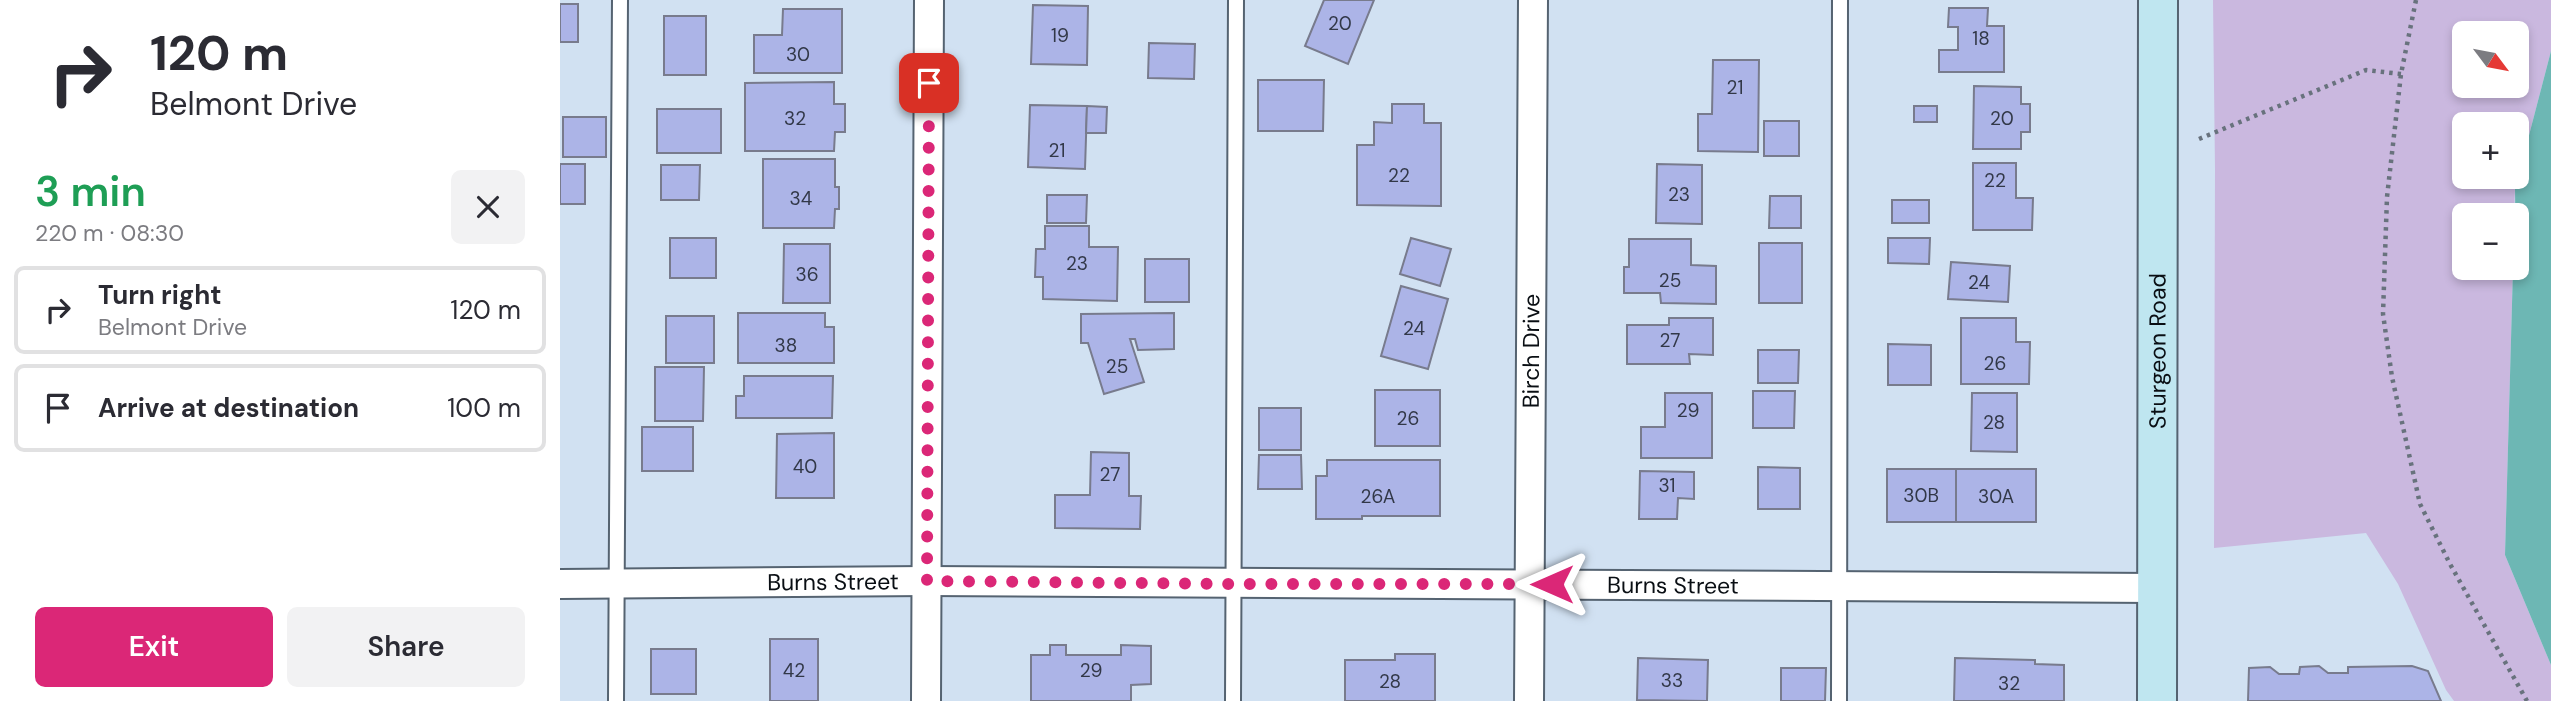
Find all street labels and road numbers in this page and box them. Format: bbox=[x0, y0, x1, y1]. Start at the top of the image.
street label: Sturgeon Road bbox=[2142, 273, 2173, 429]
street label: Birch Drive bbox=[1516, 294, 1546, 408]
street label: Burns Street bbox=[767, 566, 899, 597]
street label: Burns Street bbox=[1607, 570, 1739, 601]

